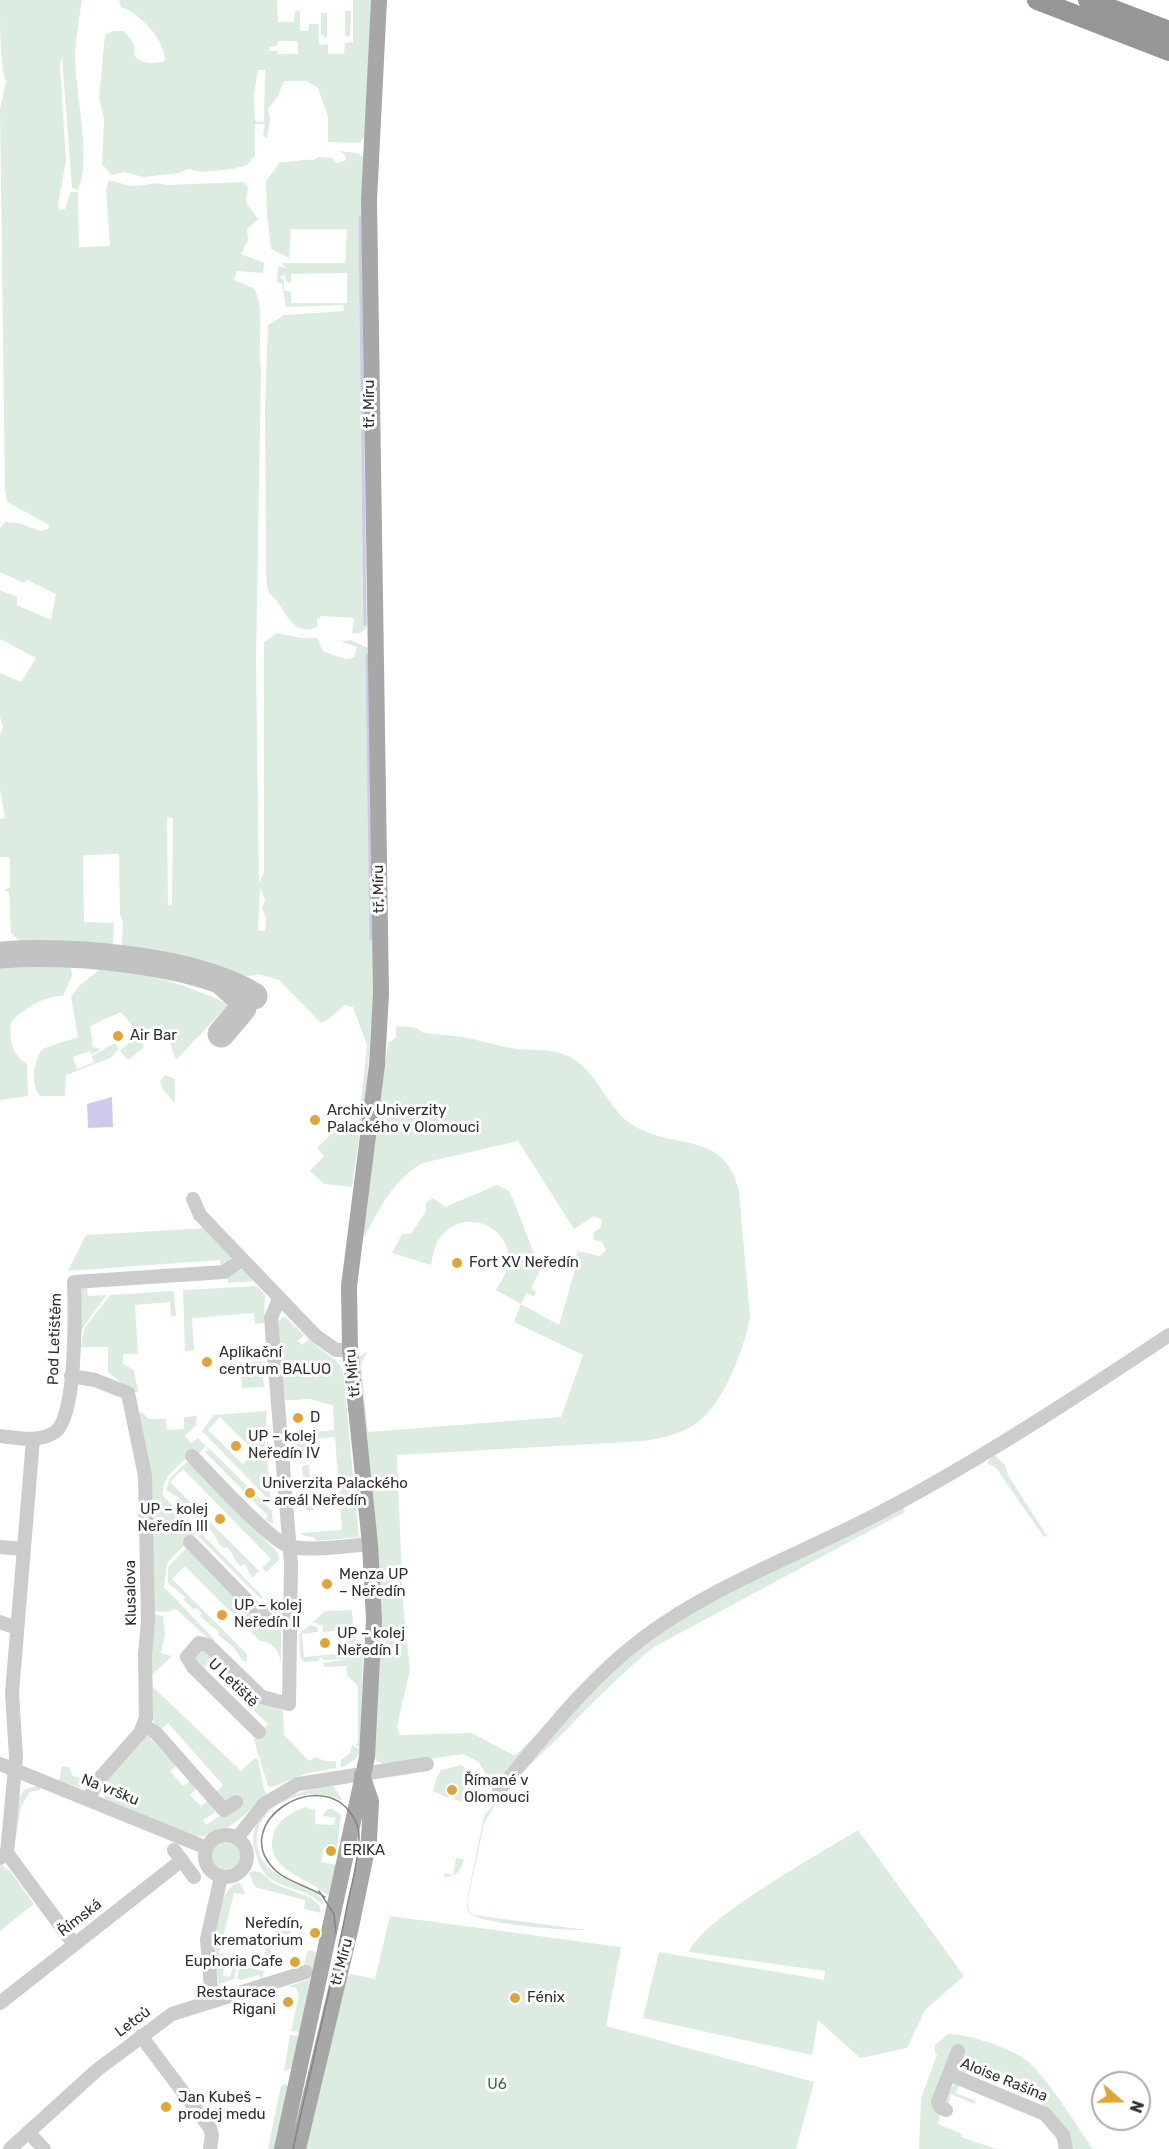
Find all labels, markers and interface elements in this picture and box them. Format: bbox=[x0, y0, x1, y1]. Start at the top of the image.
street label: tř. Míru bbox=[361, 380, 379, 428]
street label: tř. Míru bbox=[370, 865, 388, 913]
place label: Air Bar bbox=[130, 1027, 177, 1045]
marker: Air Bar bbox=[111, 1029, 125, 1043]
place label: Archiv Univerzity Palackého v Olomouci bbox=[327, 1102, 479, 1137]
marker: Archiv Univerzity Palackého v Olomouci bbox=[308, 1113, 322, 1127]
place label: Fort XV Neředín bbox=[469, 1254, 579, 1272]
marker: Fort XV Neředín bbox=[450, 1256, 464, 1270]
street label: Pod Letištěm bbox=[44, 1293, 66, 1385]
place label: Aplikační centrum BALUO bbox=[219, 1344, 331, 1379]
street label: tř. Míru bbox=[342, 1348, 364, 1398]
marker: Aplikační centrum BALUO bbox=[200, 1355, 214, 1369]
place label: D bbox=[310, 1409, 320, 1427]
marker: D bbox=[291, 1411, 305, 1425]
place label: UP – kolej Neředín IV bbox=[248, 1428, 320, 1463]
marker: UP – kolej Neředín IV bbox=[229, 1439, 243, 1453]
place label: Univerzita Palackého – areál Neředín bbox=[262, 1475, 408, 1510]
marker: Univerzita Palackého – areál Neředín bbox=[243, 1486, 257, 1500]
place label: UP – kolej Neředín III bbox=[138, 1501, 208, 1536]
marker: UP – kolej Neředín III bbox=[213, 1512, 227, 1526]
street label: Klusalova bbox=[121, 1560, 141, 1626]
place label: Menza UP – Neředín bbox=[339, 1566, 408, 1601]
marker: Menza UP – Neředín bbox=[320, 1577, 334, 1591]
place label: UP – kolej Neředín II bbox=[234, 1597, 302, 1632]
marker: UP – kolej Neředín II bbox=[215, 1608, 229, 1622]
place label: UP – kolej Neředín I bbox=[337, 1625, 405, 1660]
marker: UP – kolej Neředín I bbox=[318, 1636, 332, 1650]
street label: U Letiště bbox=[204, 1655, 262, 1711]
street label: Na vršku bbox=[78, 1770, 142, 1810]
place label: Římané v Olomouci bbox=[464, 1772, 529, 1807]
marker: Římané v Olomouci bbox=[445, 1783, 459, 1797]
place label: ERIKA bbox=[343, 1842, 385, 1860]
marker: ERIKA bbox=[324, 1844, 338, 1858]
street label: Římská bbox=[55, 1895, 105, 1941]
place label: Neředín, krematorium bbox=[214, 1915, 303, 1950]
marker: Neředín, krematorium bbox=[308, 1926, 322, 1940]
street label: tř. Míru bbox=[327, 1936, 357, 1988]
place label: Euphoria Cafe bbox=[185, 1953, 283, 1971]
marker: Euphoria Cafe bbox=[288, 1955, 302, 1969]
place label: Restaurace Rigani bbox=[197, 1984, 276, 2019]
place label: Fénix bbox=[527, 1989, 565, 2007]
marker: Fénix bbox=[508, 1991, 522, 2005]
marker: Restaurace Rigani bbox=[281, 1995, 295, 2009]
street label: Letců bbox=[112, 2003, 154, 2041]
street label: Aloise Rašína bbox=[958, 2054, 1050, 2106]
north arrow bbox=[1091, 2071, 1151, 2131]
park label: U6 bbox=[487, 2076, 507, 2094]
place label: Jan Kubeš - prodej medu bbox=[178, 2089, 266, 2124]
text: N bbox=[1126, 2098, 1147, 2115]
marker: Jan Kubeš - prodej medu bbox=[159, 2100, 173, 2114]

